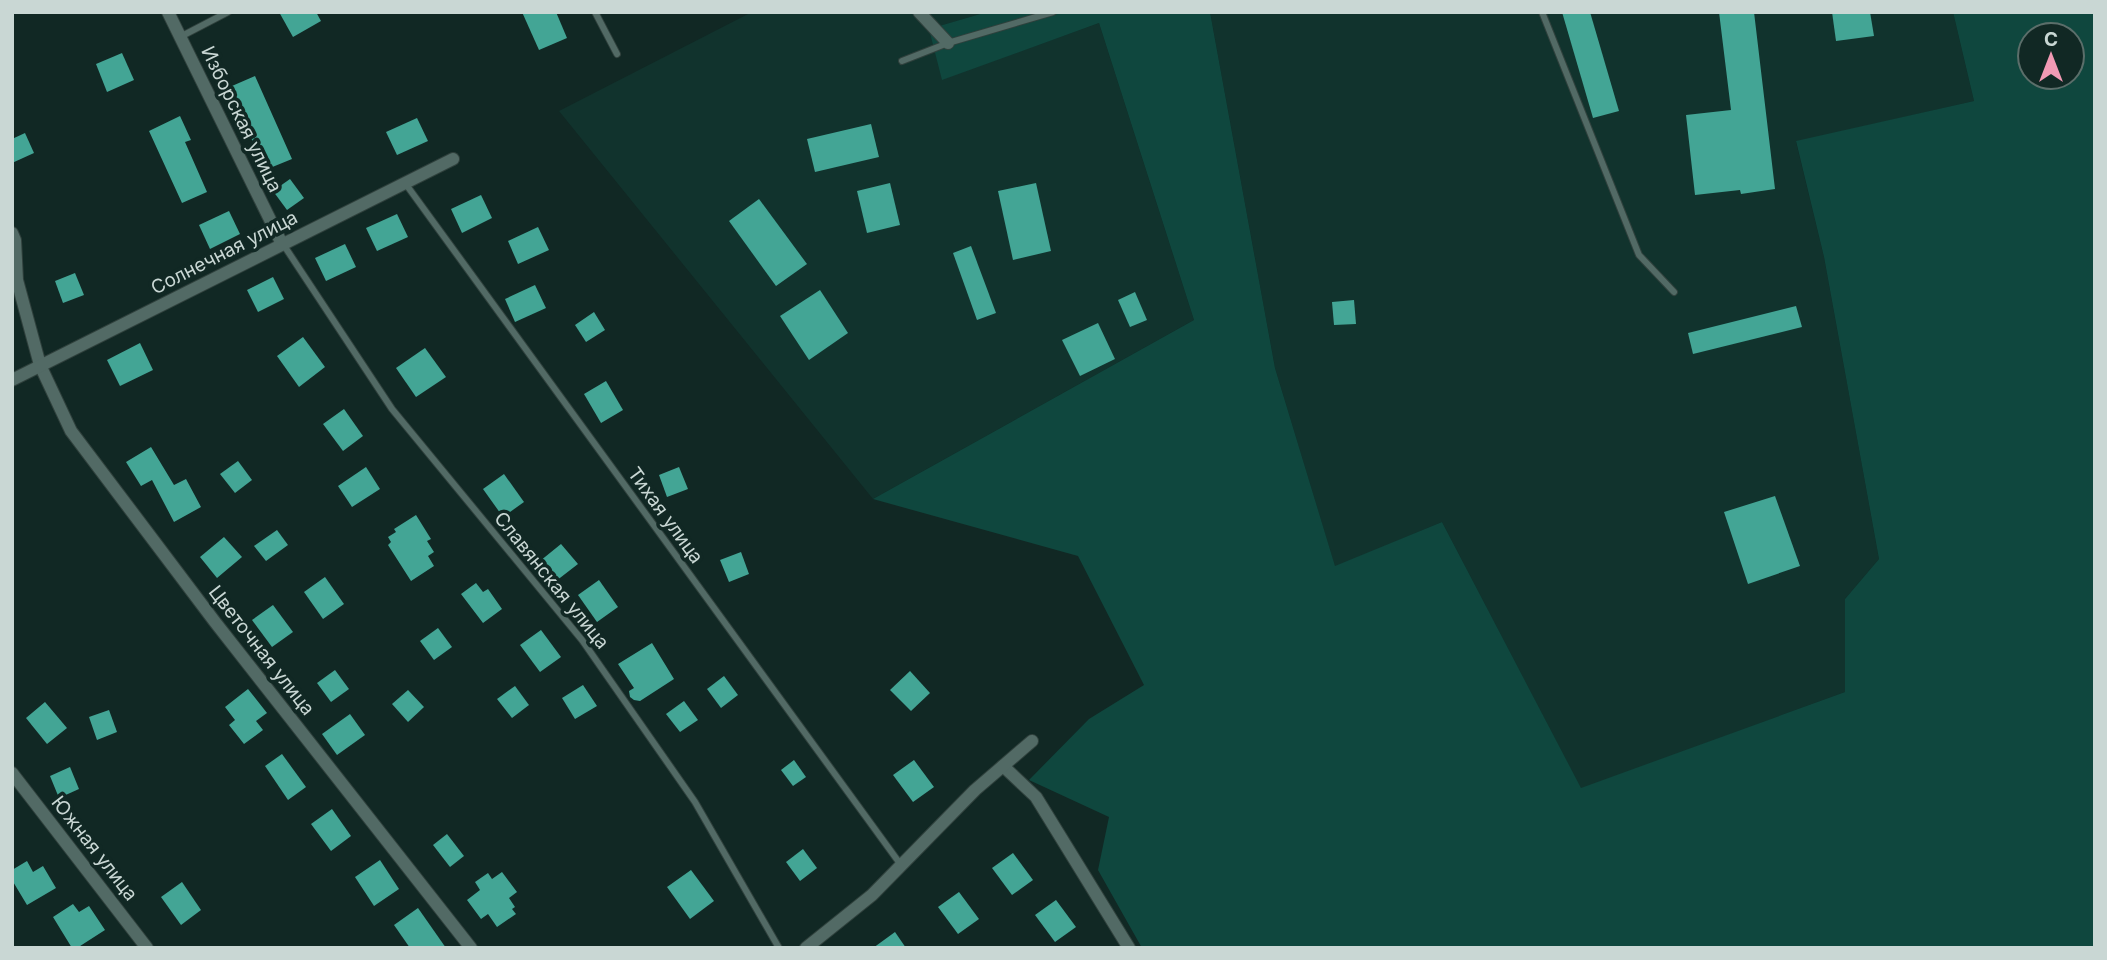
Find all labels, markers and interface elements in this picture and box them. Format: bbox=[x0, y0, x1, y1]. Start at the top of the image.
north arrow bbox=[2016, 21, 2086, 91]
text: С bbox=[2044, 28, 2058, 51]
street label: Изборская улица bbox=[196, 42, 287, 196]
street label: Солнечная улица bbox=[147, 206, 301, 299]
street label: Тихая улица bbox=[623, 463, 708, 568]
street label: Славянская улица bbox=[489, 507, 614, 653]
street label: Цветочная улица bbox=[204, 581, 319, 720]
street label: Южная улица bbox=[47, 791, 143, 905]

